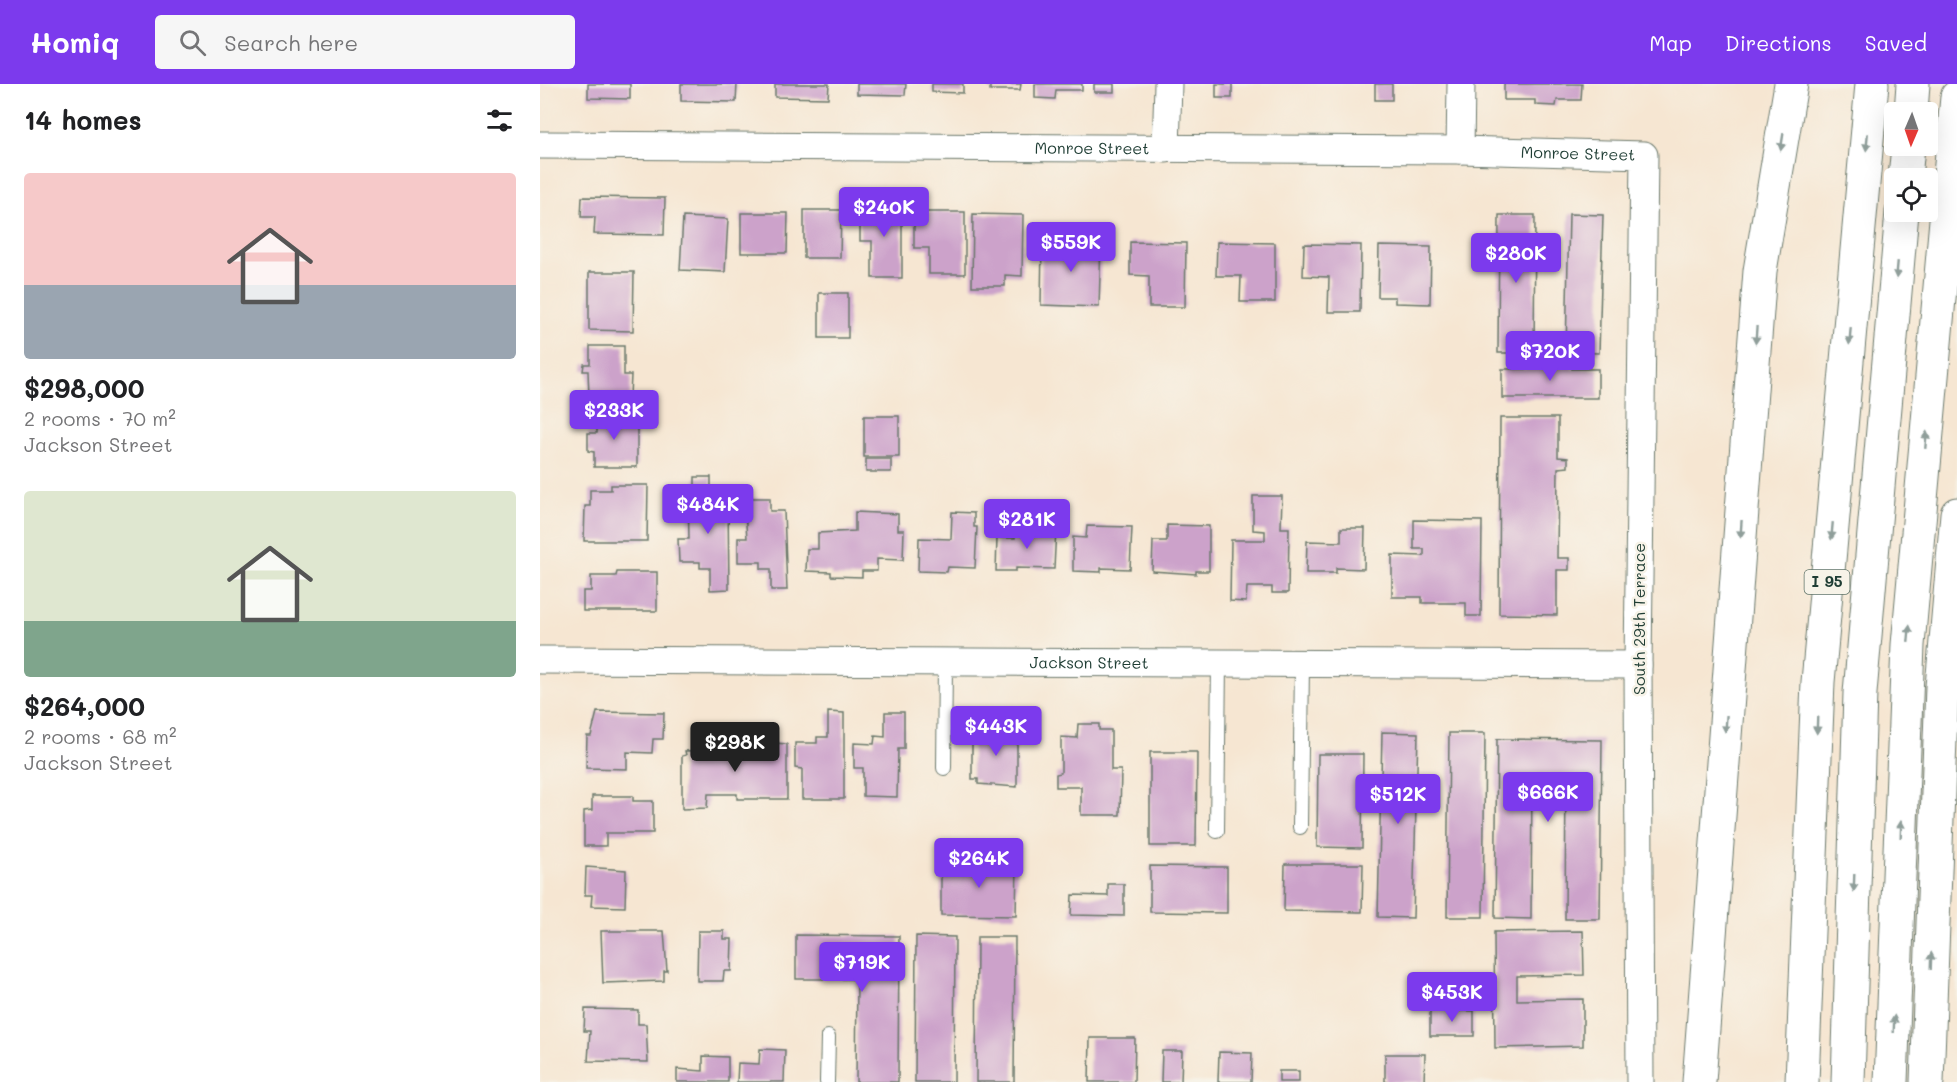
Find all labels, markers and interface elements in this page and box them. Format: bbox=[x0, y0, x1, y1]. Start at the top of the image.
search box bbox=[155, 15, 575, 69]
text: Homiq bbox=[30, 24, 119, 60]
icon: search bbox=[176, 26, 209, 59]
text: Search here bbox=[224, 28, 358, 57]
text: Map bbox=[1649, 29, 1692, 56]
text: Directions bbox=[1725, 29, 1832, 56]
text: Saved bbox=[1865, 29, 1927, 56]
north arrow bbox=[1884, 102, 1938, 156]
map controls bbox=[1884, 102, 1938, 222]
text: 14 homes bbox=[24, 103, 142, 137]
icon: filters bbox=[483, 104, 516, 137]
one-way arrow bbox=[1777, 132, 1786, 151]
one-way arrow bbox=[1862, 133, 1872, 152]
street label: Monroe Street bbox=[1035, 137, 1149, 158]
street label: Monroe Street bbox=[1520, 141, 1636, 165]
button: locate bbox=[1884, 168, 1938, 222]
pin: $240K bbox=[842, 187, 926, 238]
text: $240K bbox=[853, 193, 915, 219]
icon: home bbox=[216, 212, 324, 320]
pin: $559K bbox=[1029, 222, 1113, 273]
text: $559K bbox=[1041, 228, 1101, 254]
pin: $280K bbox=[1474, 233, 1558, 284]
text: $280K bbox=[1485, 239, 1547, 265]
one-way arrow bbox=[1892, 260, 1902, 279]
one-way arrow bbox=[1751, 325, 1760, 344]
one-way arrow bbox=[1845, 327, 1855, 346]
pin: $720K bbox=[1508, 331, 1592, 382]
text: $720K bbox=[1520, 337, 1580, 363]
text: $298,000 bbox=[24, 371, 144, 405]
pin: $233K bbox=[572, 390, 656, 441]
text: $233K bbox=[584, 396, 644, 422]
text: 2 rooms · 70 m² bbox=[24, 405, 176, 431]
one-way arrow bbox=[1921, 430, 1931, 449]
text: Jackson Street bbox=[24, 431, 173, 457]
pin: $484K bbox=[666, 484, 750, 535]
text: $484K bbox=[676, 490, 740, 516]
pin: $281K bbox=[985, 499, 1069, 550]
text: $281K bbox=[998, 505, 1056, 531]
one-way arrow bbox=[1736, 520, 1746, 539]
one-way arrow bbox=[1827, 521, 1837, 540]
icon: home bbox=[216, 530, 324, 638]
street label: South 29th Terrace bbox=[1628, 543, 1649, 695]
road number: I 95 bbox=[1804, 570, 1850, 594]
one-way arrow bbox=[1904, 624, 1914, 643]
street label: Jackson Street bbox=[1029, 651, 1149, 673]
text: $264,000 bbox=[24, 689, 145, 723]
pin: $443K bbox=[954, 706, 1038, 757]
text: $443K bbox=[965, 712, 1027, 738]
one-way arrow bbox=[1721, 714, 1731, 733]
one-way arrow bbox=[1812, 716, 1821, 735]
pin: $298K bbox=[693, 722, 777, 773]
text: 2 rooms · 68 m² bbox=[24, 723, 177, 749]
text: $298K bbox=[704, 728, 766, 754]
text: Jackson Street bbox=[24, 749, 173, 775]
pin: $666K bbox=[1506, 772, 1590, 823]
pin: $512K bbox=[1356, 774, 1440, 825]
text: $666K bbox=[1517, 778, 1579, 804]
text: $512K bbox=[1369, 780, 1427, 806]
one-way arrow bbox=[1896, 819, 1906, 838]
pin: $264K bbox=[937, 838, 1021, 889]
text: $264K bbox=[948, 844, 1010, 870]
one-way arrow bbox=[1849, 874, 1859, 893]
pin: $719K bbox=[820, 942, 904, 993]
text: $719K bbox=[833, 948, 891, 974]
one-way arrow bbox=[1927, 951, 1936, 970]
pin: $453K bbox=[1410, 972, 1494, 1023]
text: $453K bbox=[1421, 978, 1483, 1004]
one-way arrow bbox=[1889, 1014, 1898, 1033]

